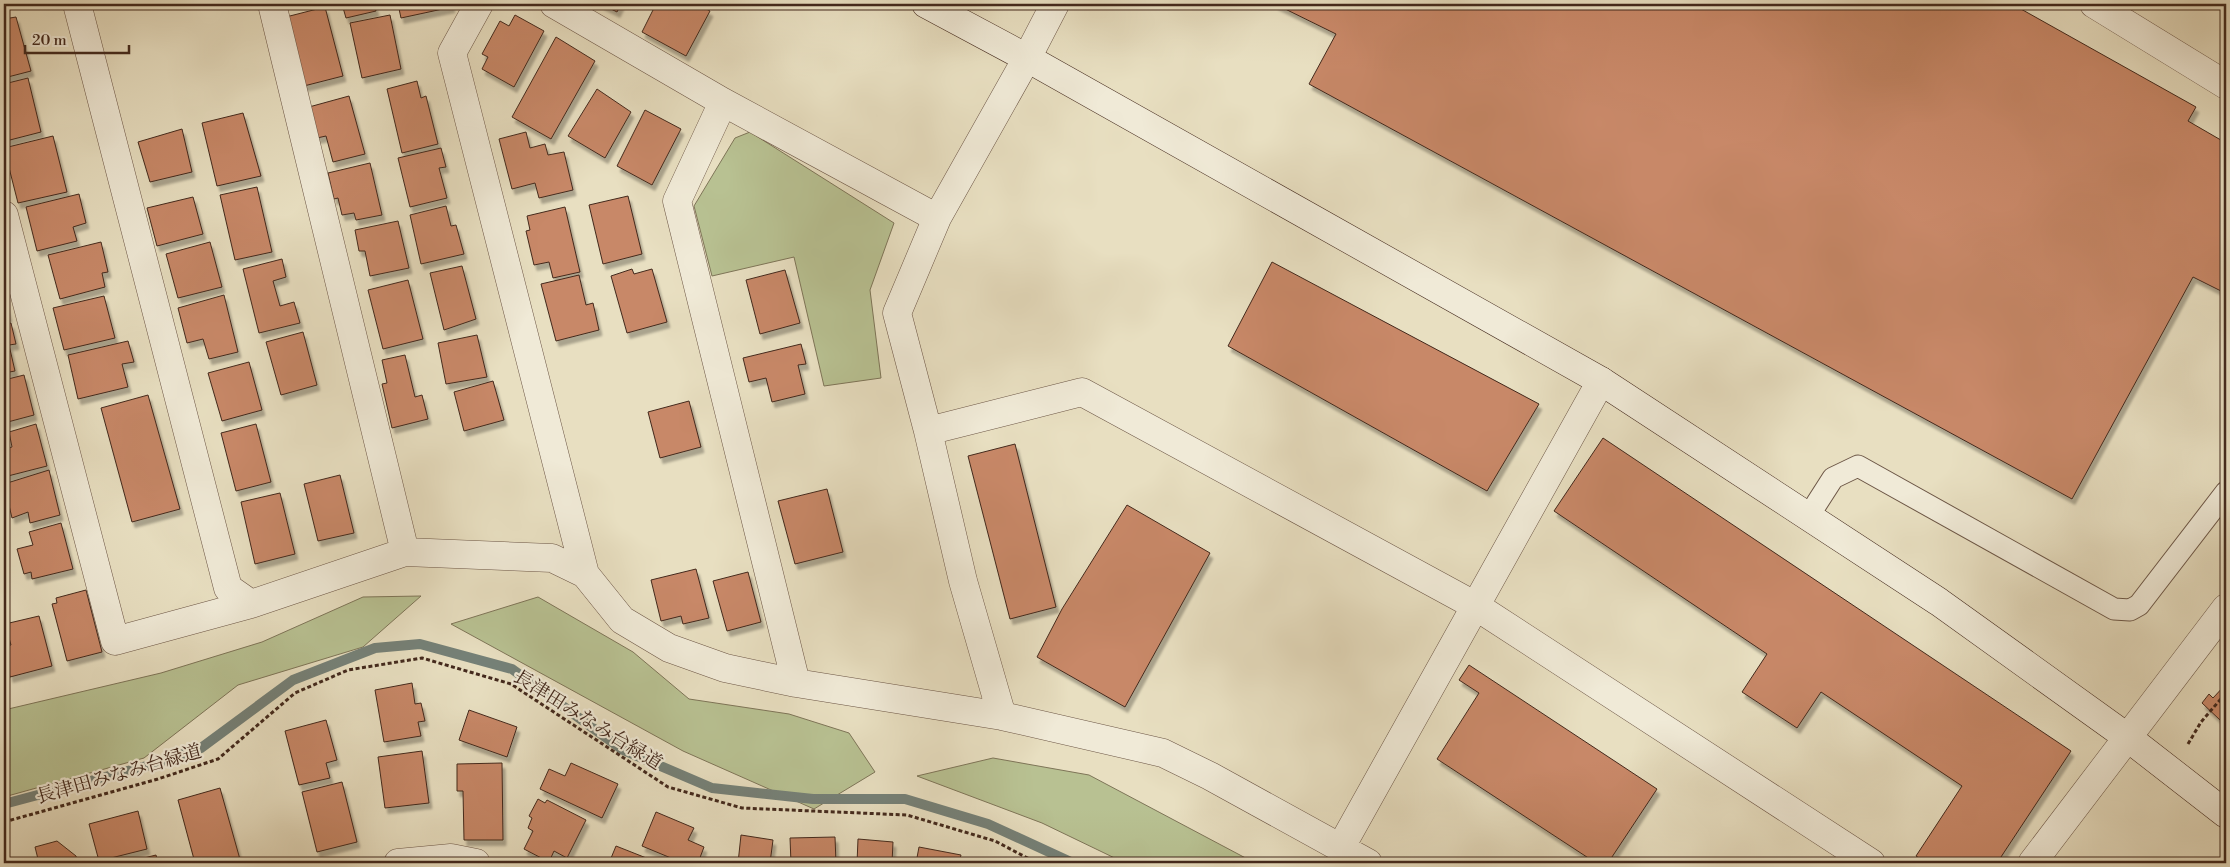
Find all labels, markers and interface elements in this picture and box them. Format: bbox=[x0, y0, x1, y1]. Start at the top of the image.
scale bar bbox=[25, 22, 129, 54]
text: 20 m bbox=[32, 31, 67, 50]
street label: 長津田みなみ台緑道 bbox=[509, 665, 667, 775]
street label: 長津田みなみ台緑道 bbox=[33, 739, 205, 809]

